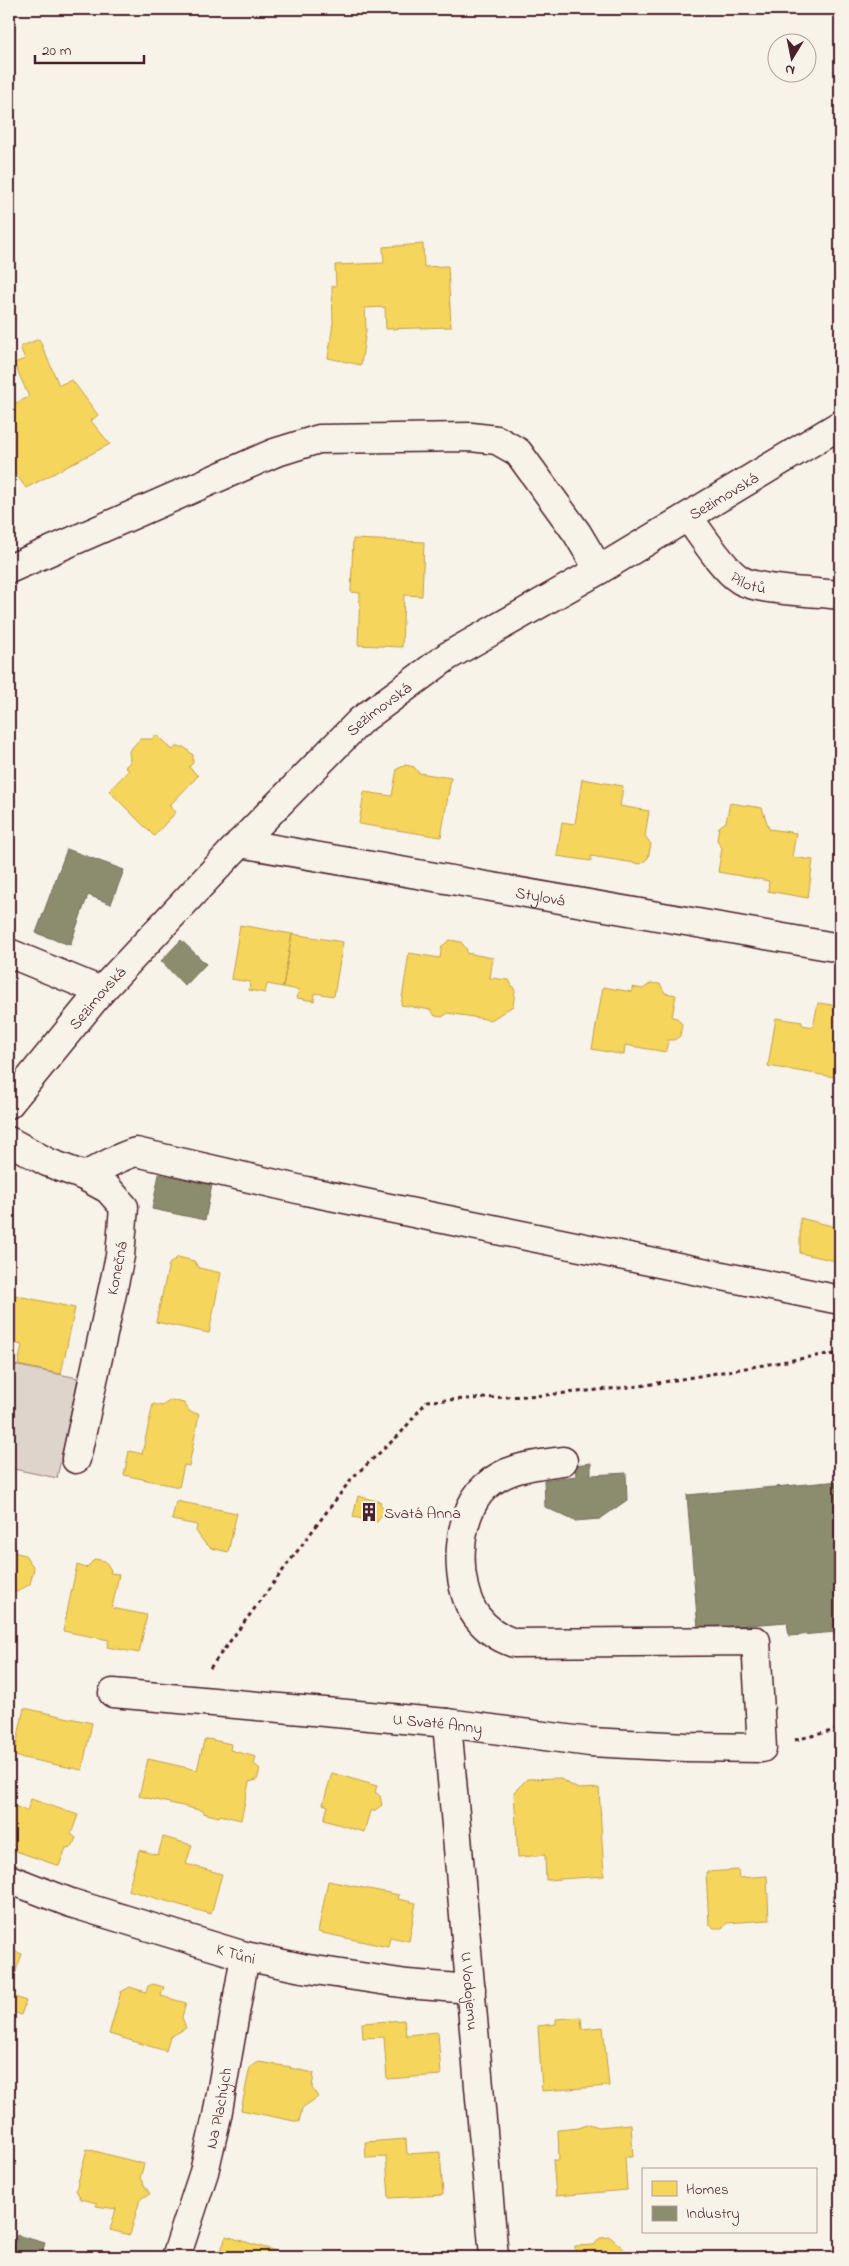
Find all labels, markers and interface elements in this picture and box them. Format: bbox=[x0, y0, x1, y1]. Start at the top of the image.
scale bar bbox=[35, 32, 144, 64]
north arrow bbox=[766, 32, 816, 82]
text: 20 m bbox=[42, 40, 72, 62]
text: N bbox=[784, 58, 796, 80]
street label: Sezimovská bbox=[685, 467, 764, 527]
street label: Pilotů bbox=[724, 566, 768, 601]
street label: Sezimovská bbox=[341, 677, 417, 743]
street label: Stylová bbox=[513, 881, 567, 914]
street label: Sezimovská bbox=[64, 962, 132, 1036]
street label: Konečná bbox=[101, 1239, 135, 1297]
building icon: Svatá Anna bbox=[358, 1501, 380, 1523]
place label: Svatá Anna bbox=[384, 1502, 461, 1526]
street label: U Svaté Anny bbox=[391, 1708, 484, 1742]
street label: K Tůni bbox=[213, 1938, 258, 1972]
street label: U Vodojemu bbox=[453, 1951, 484, 2032]
street label: Na Plachých bbox=[200, 2066, 239, 2151]
legend bbox=[642, 2168, 816, 2234]
text: Homes bbox=[686, 2179, 729, 2201]
text: Industry bbox=[686, 2203, 740, 2226]

